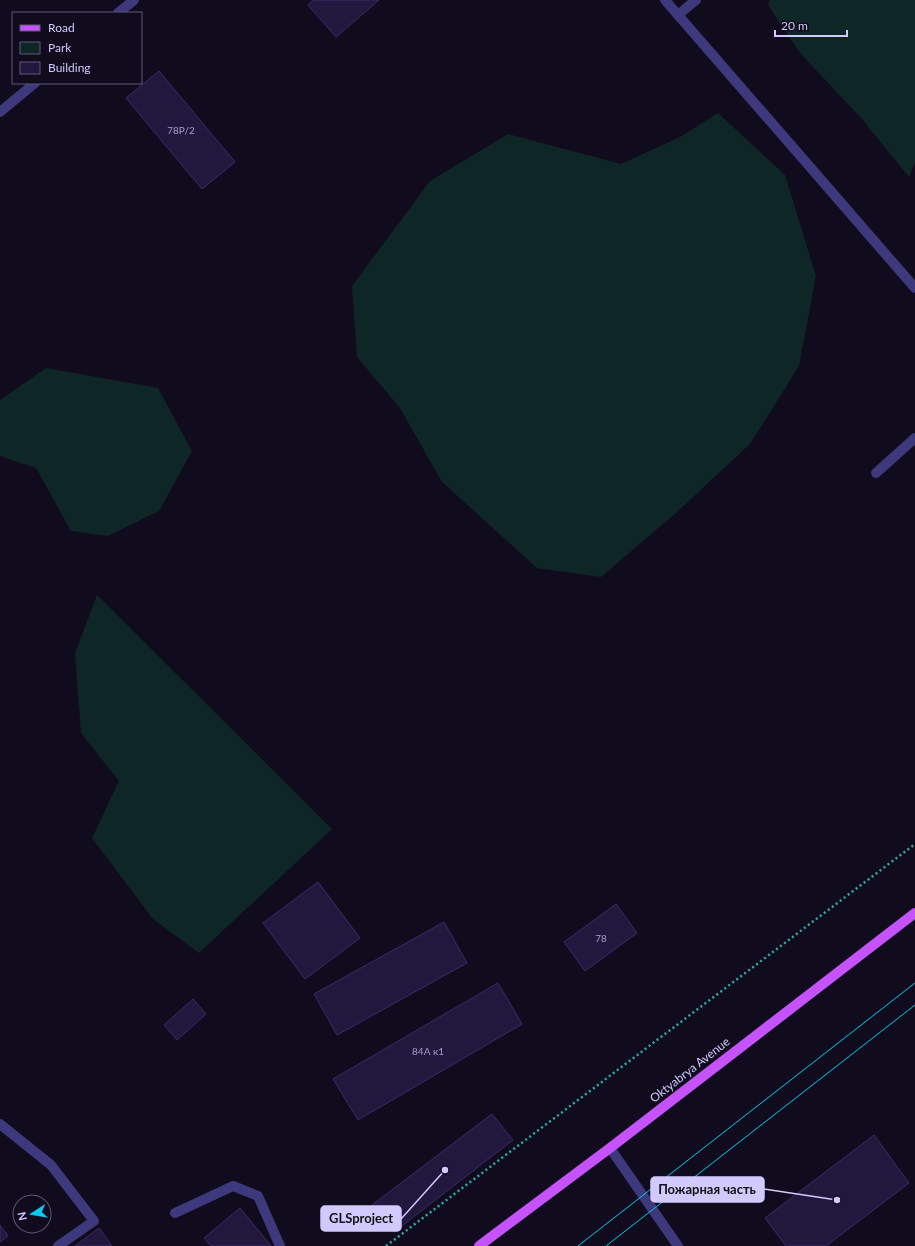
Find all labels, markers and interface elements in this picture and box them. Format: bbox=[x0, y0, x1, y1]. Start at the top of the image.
legend bbox=[12, 12, 142, 84]
scale bar bbox=[775, 12, 847, 38]
text: 20 m bbox=[781, 18, 808, 33]
text: Road bbox=[48, 20, 75, 35]
text: Park bbox=[48, 40, 72, 55]
text: Building bbox=[48, 60, 91, 75]
house number: 78Р/2 bbox=[167, 124, 195, 136]
house number: 78 bbox=[595, 932, 607, 944]
street label: Oktyabrya Avenue bbox=[647, 1034, 733, 1106]
house number: 84А к1 bbox=[412, 1045, 444, 1057]
callout: Пожарная часть bbox=[651, 1177, 764, 1202]
text: Пожарная часть bbox=[658, 1181, 757, 1197]
north arrow bbox=[12, 1194, 52, 1234]
callout: GLSproject bbox=[321, 1206, 401, 1231]
text: GLSproject bbox=[329, 1210, 393, 1226]
text: N bbox=[14, 1211, 29, 1222]

